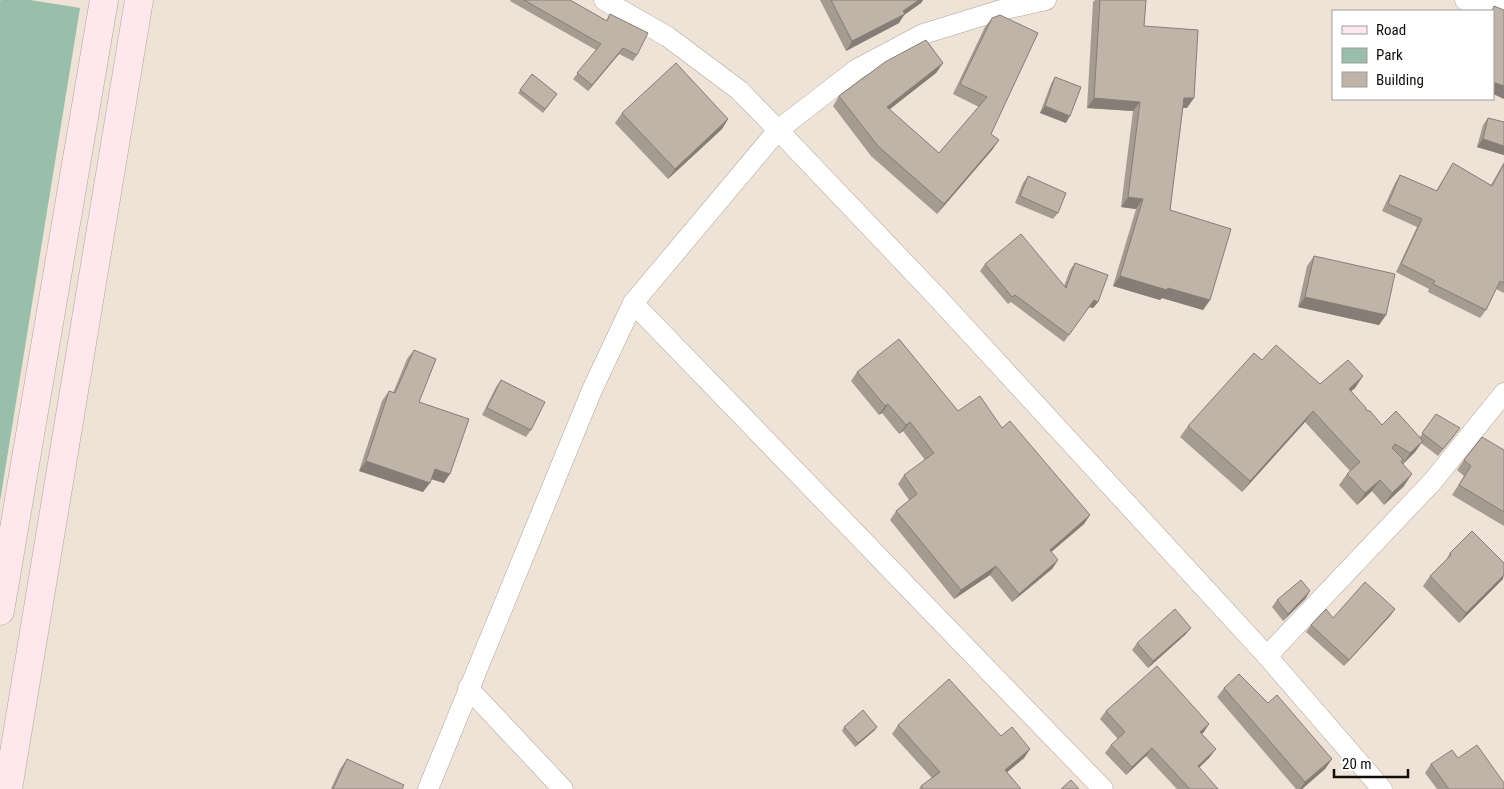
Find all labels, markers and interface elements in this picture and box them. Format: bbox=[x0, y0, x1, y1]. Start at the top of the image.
legend bbox=[1332, 10, 1494, 100]
text: Road bbox=[1376, 21, 1406, 39]
text: Park bbox=[1376, 46, 1403, 64]
text: Building bbox=[1376, 71, 1424, 89]
scale bar bbox=[1334, 746, 1408, 778]
text: 20 m bbox=[1342, 755, 1372, 773]

